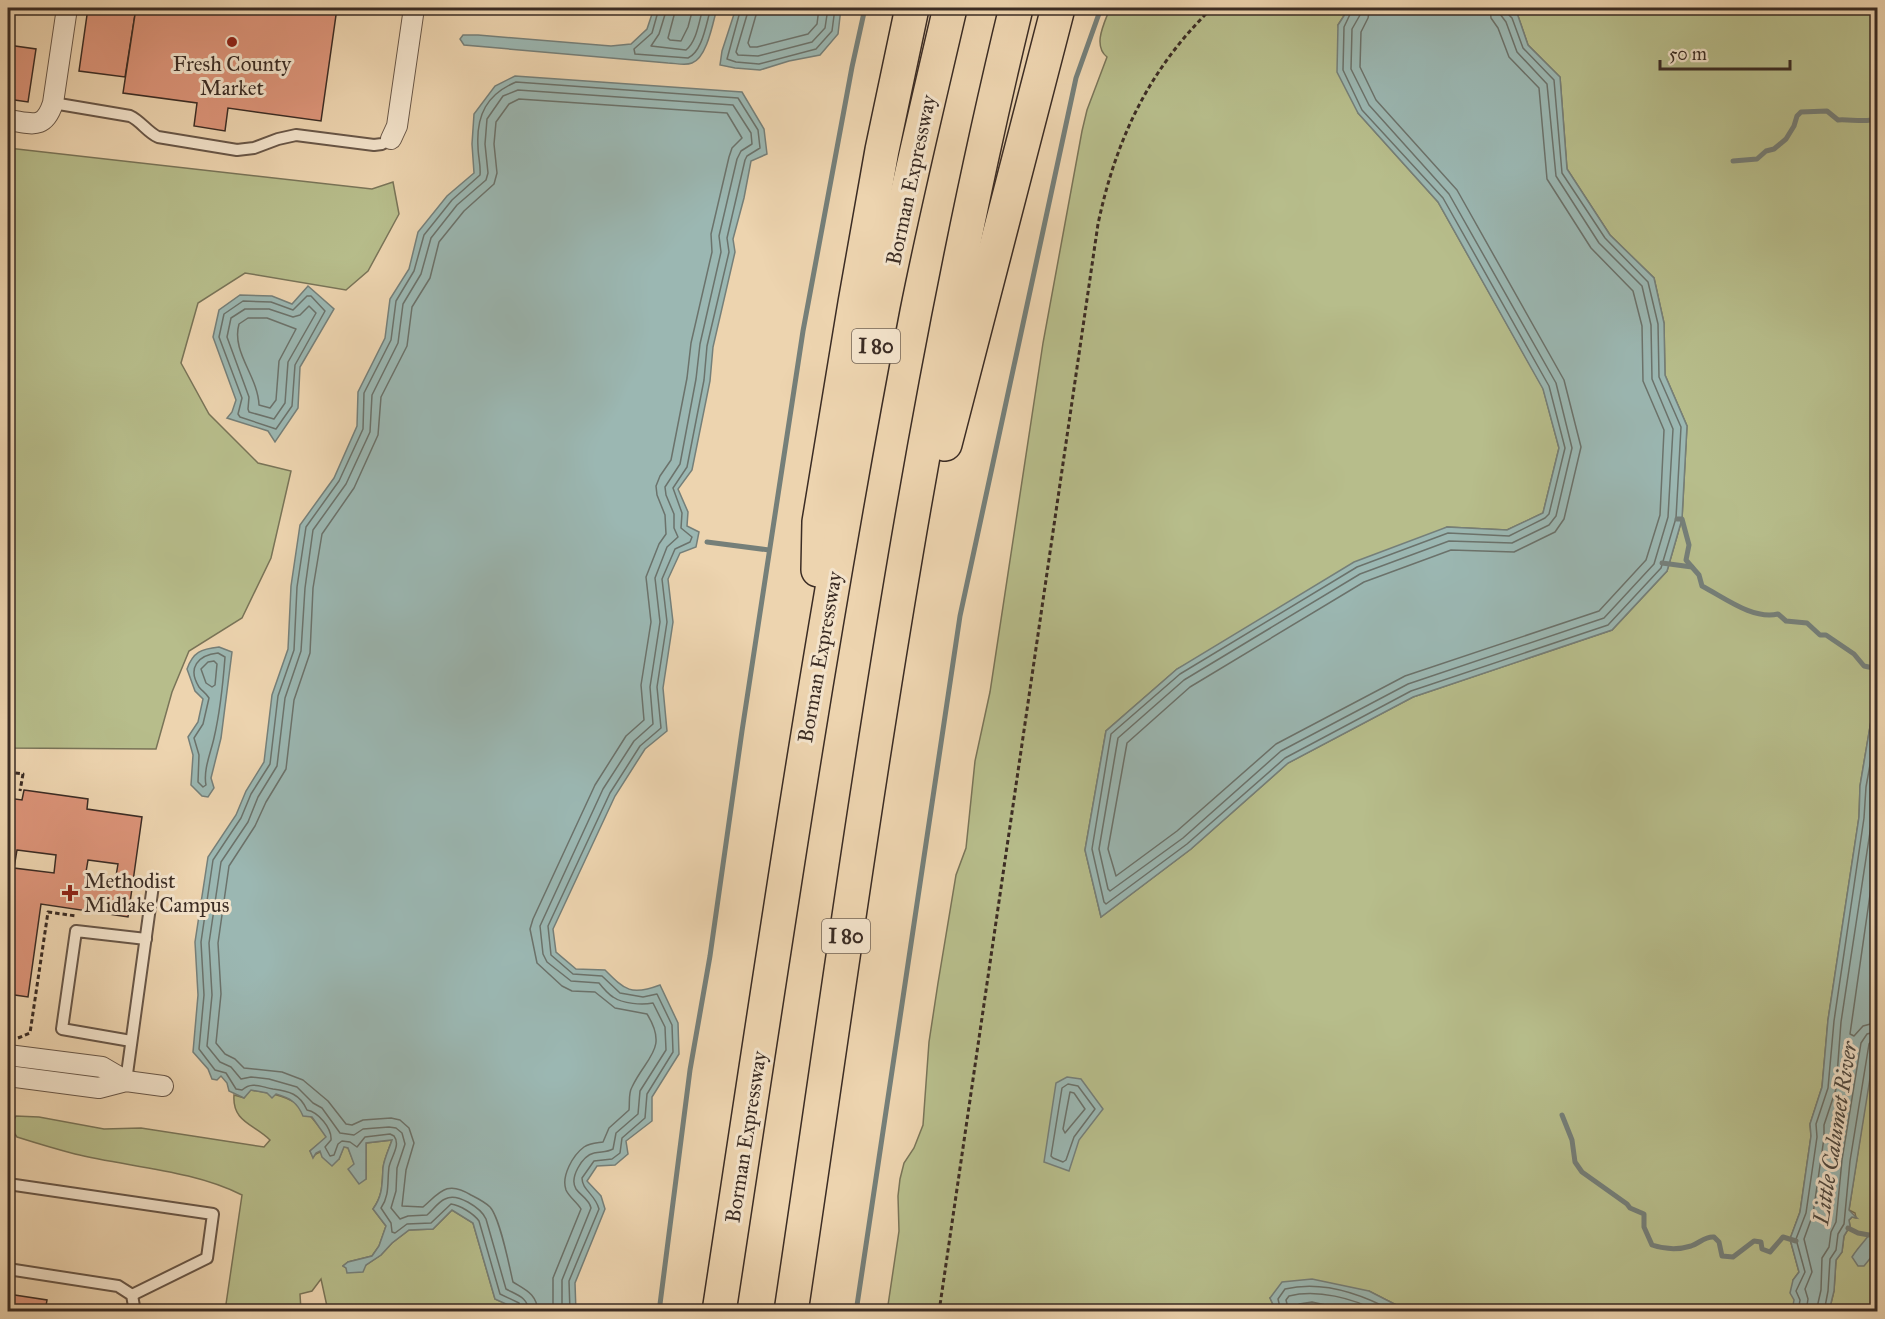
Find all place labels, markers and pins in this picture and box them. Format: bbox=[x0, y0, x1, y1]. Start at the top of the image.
marker: Fresh County Market bbox=[225, 35, 239, 49]
place label: Fresh County Market bbox=[173, 51, 292, 101]
place label: Methodist Midlake Campus bbox=[84, 868, 229, 918]
marker: Methodist Midlake Campus bbox=[61, 884, 79, 902]

